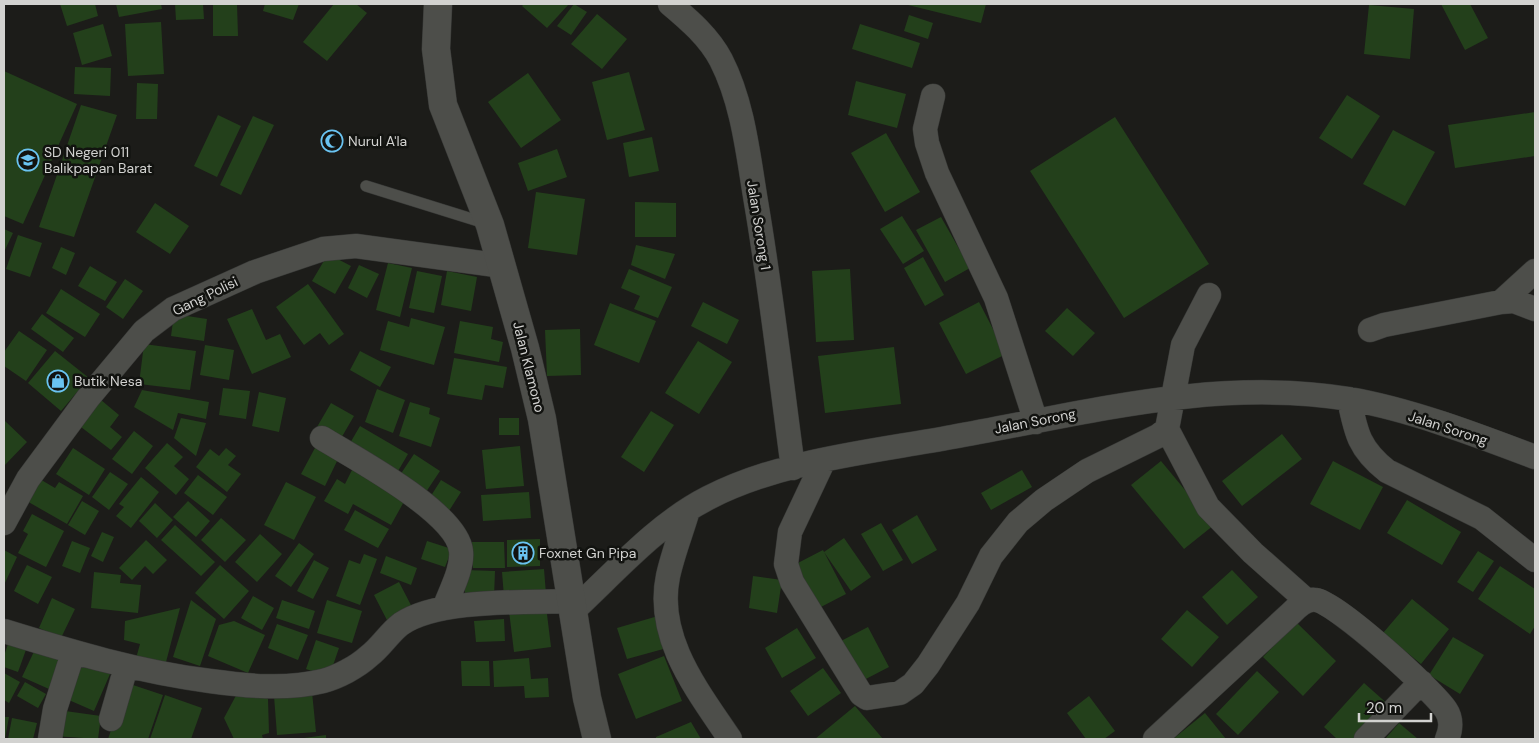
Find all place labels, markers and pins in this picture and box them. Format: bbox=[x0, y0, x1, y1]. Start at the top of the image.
mosque icon: Nurul A'la bbox=[320, 129, 344, 153]
place label: Nurul A'la bbox=[348, 132, 407, 150]
place label: SD Negeri 011 Balikpapan Barat bbox=[44, 143, 152, 177]
school or university icon: SD Negeri 011 Balikpapan Barat bbox=[16, 148, 40, 172]
shop icon: Butik Nesa bbox=[46, 369, 70, 393]
place label: Butik Nesa bbox=[74, 372, 142, 390]
building icon: Foxnet Gn Pipa bbox=[511, 541, 535, 565]
place label: Foxnet Gn Pipa bbox=[539, 544, 636, 562]

